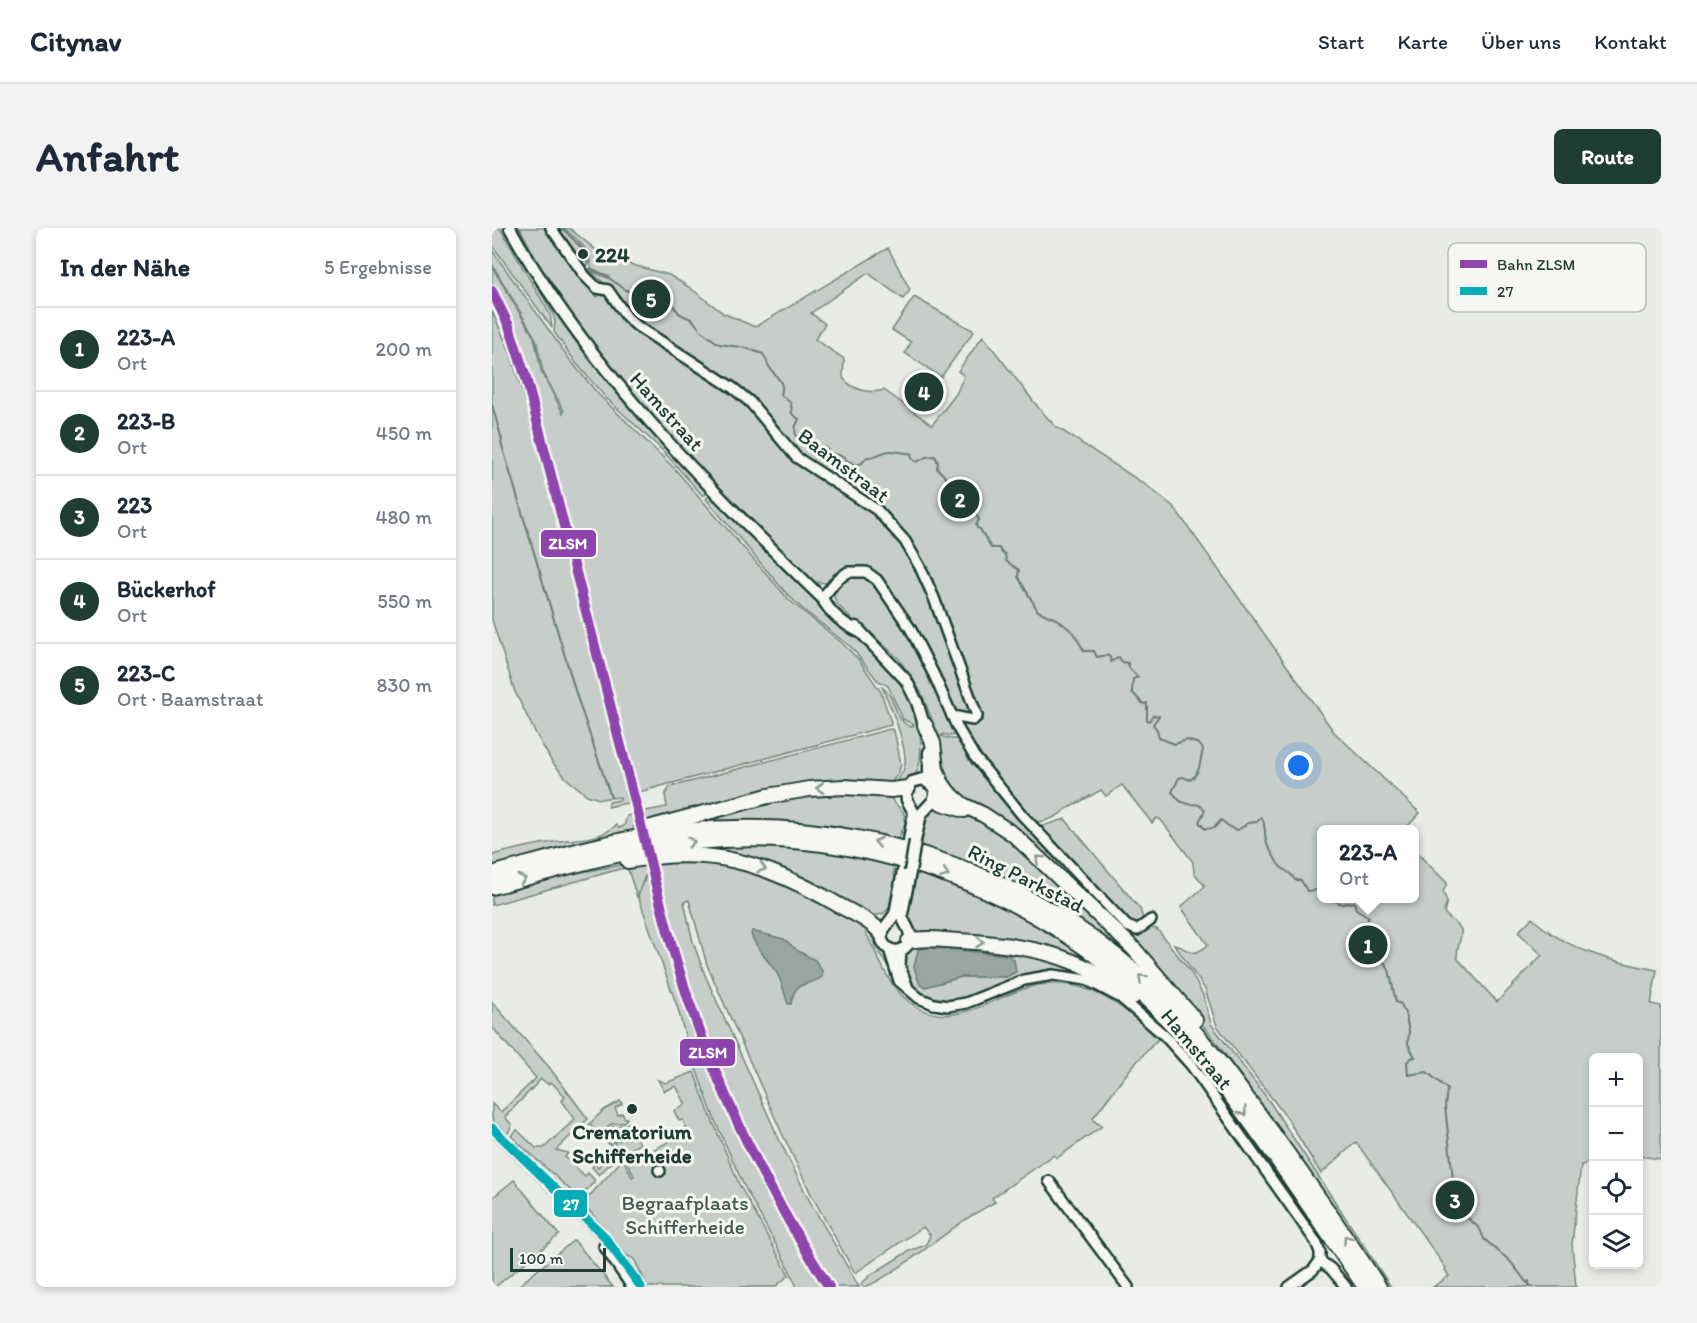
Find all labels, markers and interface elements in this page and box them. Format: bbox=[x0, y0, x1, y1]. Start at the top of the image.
text: Citynav bbox=[30, 24, 121, 58]
text: Start bbox=[1318, 29, 1364, 54]
text: Karte bbox=[1397, 29, 1448, 54]
text: Über uns bbox=[1481, 29, 1561, 54]
text: Kontakt bbox=[1594, 29, 1667, 54]
button: Route bbox=[1554, 129, 1661, 184]
text: Anfahrt bbox=[36, 131, 179, 182]
place label: 224 bbox=[595, 242, 630, 267]
legend bbox=[1448, 243, 1646, 312]
marker: 224 bbox=[576, 247, 590, 261]
text: In der Nähe bbox=[60, 251, 190, 283]
text: 5 Ergebnisse bbox=[324, 255, 432, 279]
text: Bahn ZLSM bbox=[1497, 255, 1576, 274]
pin: 5 bbox=[632, 276, 670, 322]
text: 27 bbox=[1497, 282, 1513, 301]
text: 223-A bbox=[117, 324, 175, 351]
text: 1 bbox=[75, 337, 84, 361]
text: 200 m bbox=[376, 337, 432, 361]
text: Ort bbox=[117, 351, 147, 375]
street label: Hamstraat bbox=[625, 366, 709, 456]
pin: 4 bbox=[904, 370, 944, 414]
text: 223-B bbox=[117, 408, 175, 435]
text: 2 bbox=[74, 421, 85, 445]
text: 450 m bbox=[376, 421, 432, 445]
street label: Baamstraat bbox=[793, 423, 895, 507]
text: Ort bbox=[117, 435, 147, 459]
pin: 2 bbox=[940, 476, 980, 522]
text: 223 bbox=[117, 492, 152, 519]
text: 3 bbox=[74, 505, 85, 529]
text: 480 m bbox=[375, 505, 432, 529]
text: Ort bbox=[117, 519, 147, 543]
line badge: ZLSM bbox=[540, 529, 597, 558]
text: ZLSM bbox=[549, 534, 587, 553]
text: Bückerhof bbox=[117, 576, 215, 603]
text: 4 bbox=[73, 589, 86, 613]
text: 550 m bbox=[377, 589, 432, 613]
text: Ort bbox=[117, 603, 147, 627]
text: 223-C bbox=[117, 660, 175, 687]
text: 5 bbox=[74, 673, 85, 697]
text: 830 m bbox=[377, 673, 432, 697]
text: Ort · Baamstraat bbox=[117, 687, 263, 711]
your location bbox=[1284, 751, 1313, 780]
one-way arrow bbox=[816, 782, 825, 795]
popup bbox=[1317, 825, 1419, 903]
one-way arrow bbox=[687, 836, 696, 849]
one-way arrow bbox=[874, 836, 884, 849]
street label: Ring Parkstad bbox=[964, 838, 1088, 918]
text: 223-A bbox=[1339, 839, 1397, 866]
one-way arrow bbox=[1035, 855, 1046, 866]
one-way arrow bbox=[756, 860, 767, 873]
text: Ort bbox=[1339, 866, 1369, 890]
one-way arrow bbox=[939, 867, 950, 879]
one-way arrow bbox=[516, 874, 527, 886]
pin: 1 bbox=[1348, 922, 1388, 968]
one-way arrow bbox=[976, 936, 985, 949]
one-way arrow bbox=[1138, 974, 1149, 985]
street label: Hamstraat bbox=[1156, 1004, 1238, 1095]
line badge: ZLSM bbox=[679, 1038, 736, 1067]
text: ZLSM bbox=[689, 1043, 727, 1062]
map controls bbox=[1589, 1053, 1643, 1269]
button: + bbox=[1589, 1053, 1643, 1107]
marker: Crematorium Schifferheide bbox=[625, 1102, 639, 1116]
one-way arrow bbox=[1235, 1105, 1246, 1116]
button: − bbox=[1589, 1107, 1643, 1161]
place label: Crematorium Schifferheide bbox=[572, 1119, 693, 1168]
button: locate bbox=[1589, 1161, 1643, 1215]
pin: 3 bbox=[1436, 1178, 1474, 1222]
line badge: 27 bbox=[553, 1189, 588, 1218]
park label: Begraafplaats Schifferheide bbox=[621, 1190, 749, 1239]
text: 27 bbox=[563, 1195, 579, 1214]
button: layers bbox=[1589, 1215, 1643, 1269]
one-way arrow bbox=[1343, 1234, 1354, 1245]
scale bar bbox=[510, 1245, 606, 1272]
text: 100 m bbox=[519, 1249, 563, 1268]

